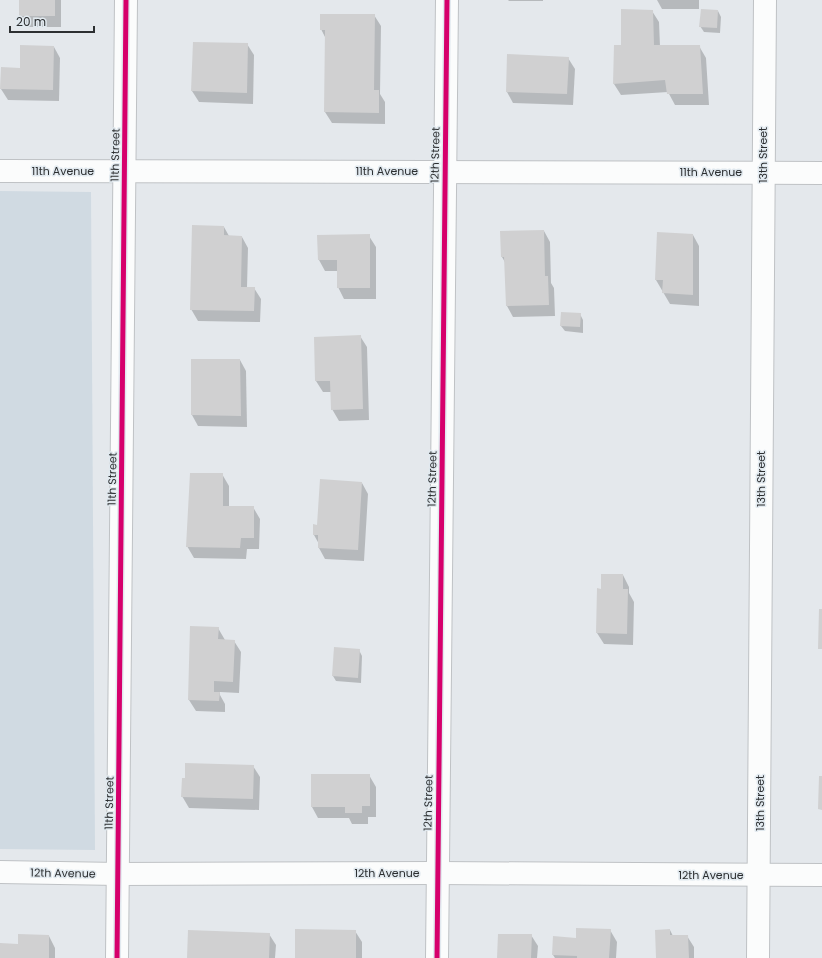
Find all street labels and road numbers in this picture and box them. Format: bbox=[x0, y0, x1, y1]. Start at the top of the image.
street label: 12th Street bbox=[427, 127, 443, 183]
street label: 13th Street bbox=[755, 127, 771, 183]
street label: 11th Street bbox=[107, 128, 123, 182]
street label: 11th Avenue bbox=[32, 163, 94, 179]
street label: 11th Avenue bbox=[356, 163, 418, 179]
street label: 11th Avenue bbox=[680, 164, 742, 180]
street label: 12th Street bbox=[424, 451, 440, 507]
street label: 13th Street bbox=[753, 451, 769, 507]
street label: 11th Street bbox=[104, 452, 120, 506]
street label: 12th Street bbox=[420, 775, 436, 831]
street label: 13th Street bbox=[752, 775, 768, 831]
street label: 11th Street bbox=[101, 776, 117, 830]
street label: 12th Avenue bbox=[30, 864, 96, 882]
street label: 12th Avenue bbox=[354, 865, 420, 881]
street label: 12th Avenue bbox=[678, 867, 744, 883]

